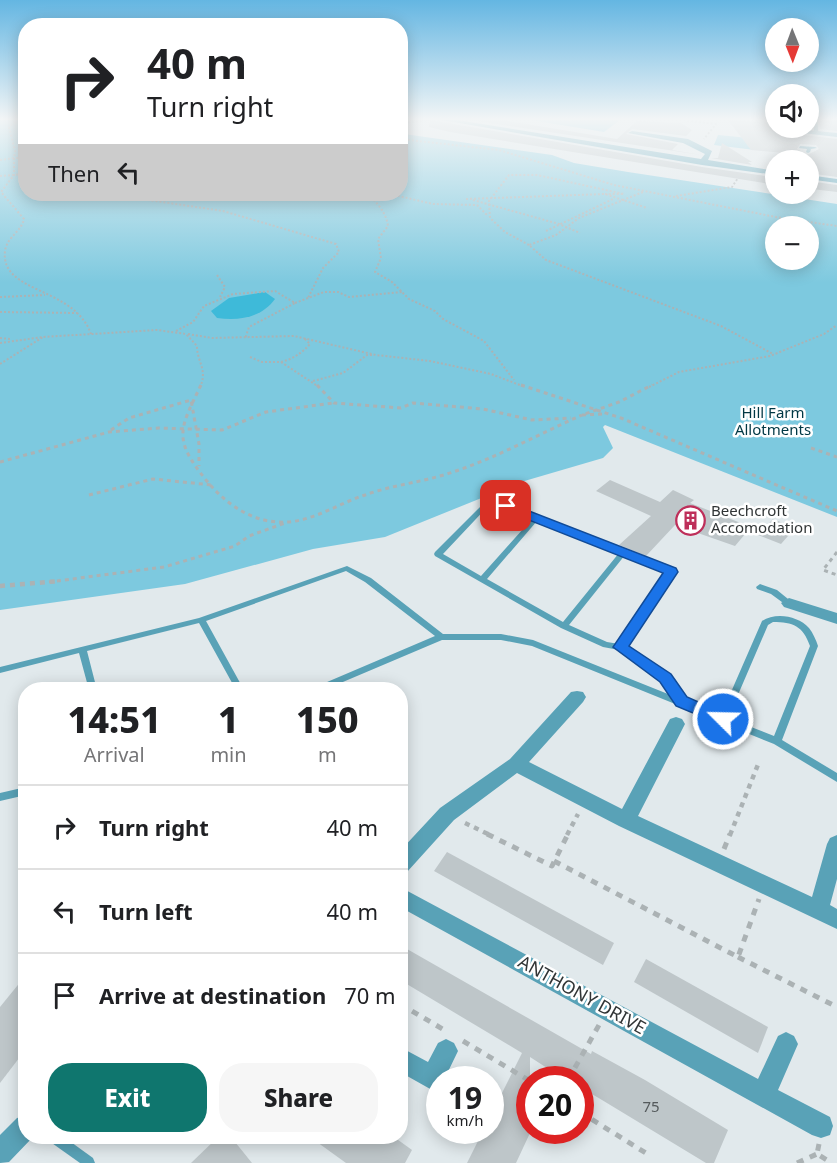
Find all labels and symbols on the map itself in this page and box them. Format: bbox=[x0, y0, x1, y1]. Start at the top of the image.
north arrow bbox=[765, 18, 819, 72]
park label: Hill Farm Allotments bbox=[735, 402, 811, 439]
pin bbox=[480, 480, 531, 531]
place label: Beechcroft Accomodation bbox=[711, 500, 812, 537]
building icon: Beechcroft Accomodation bbox=[674, 504, 706, 536]
position arrow bbox=[691, 687, 755, 751]
street label: ANTHONY DRIVE bbox=[514, 949, 651, 1039]
speed limit sign: 20 bbox=[516, 1066, 594, 1144]
house number: 75 bbox=[642, 1096, 660, 1116]

